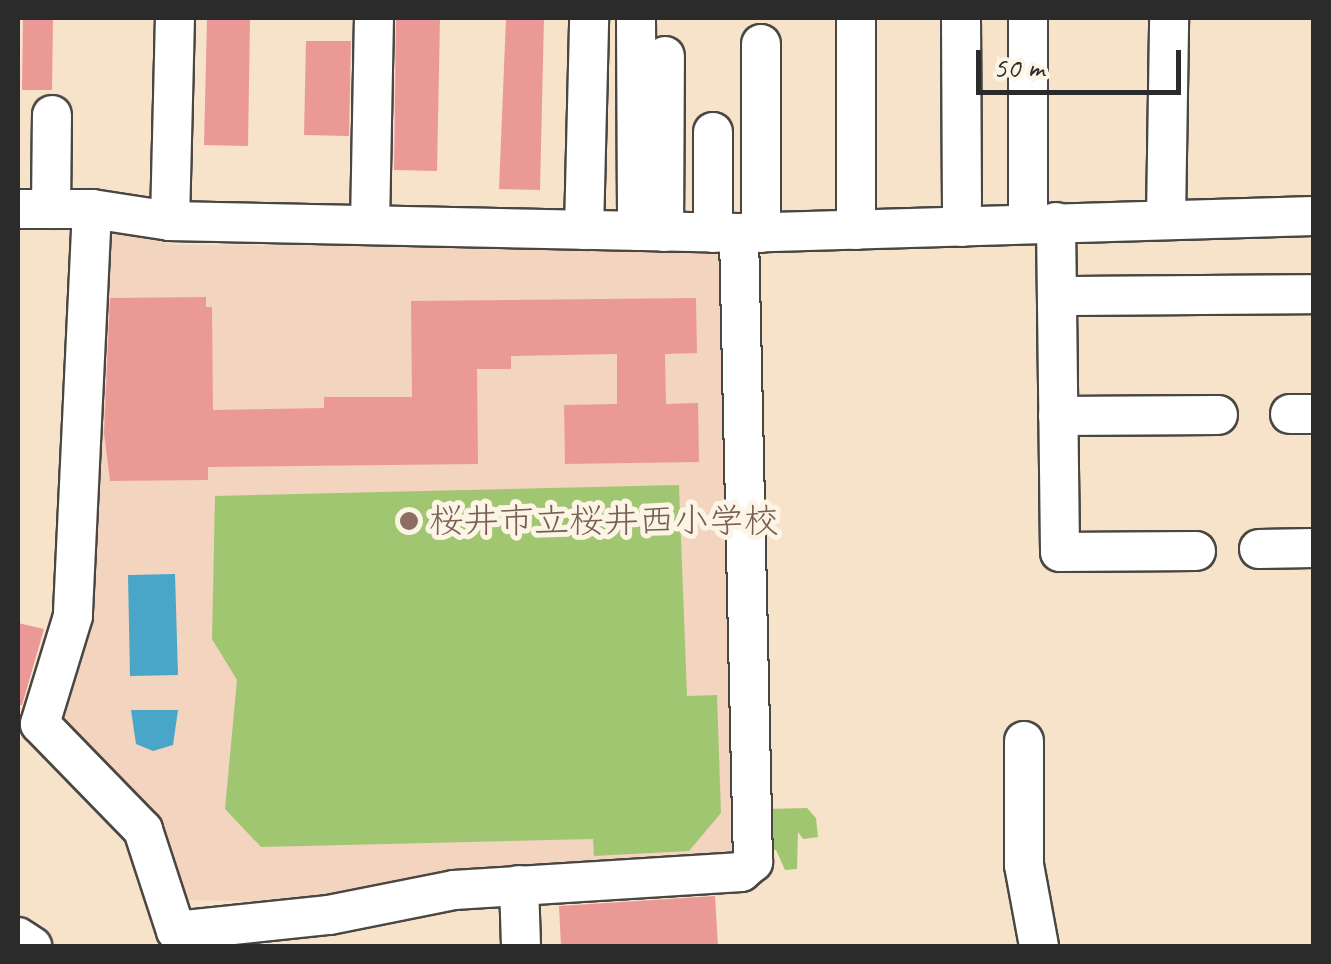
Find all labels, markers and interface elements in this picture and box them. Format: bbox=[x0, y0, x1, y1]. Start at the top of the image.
scale bar bbox=[981, 30, 1186, 92]
text: 50 m bbox=[993, 48, 1044, 86]
place label: 桜井市立桜井西小学校 bbox=[429, 500, 779, 542]
marker: 桜井市立桜井西小学校 bbox=[398, 510, 420, 532]

